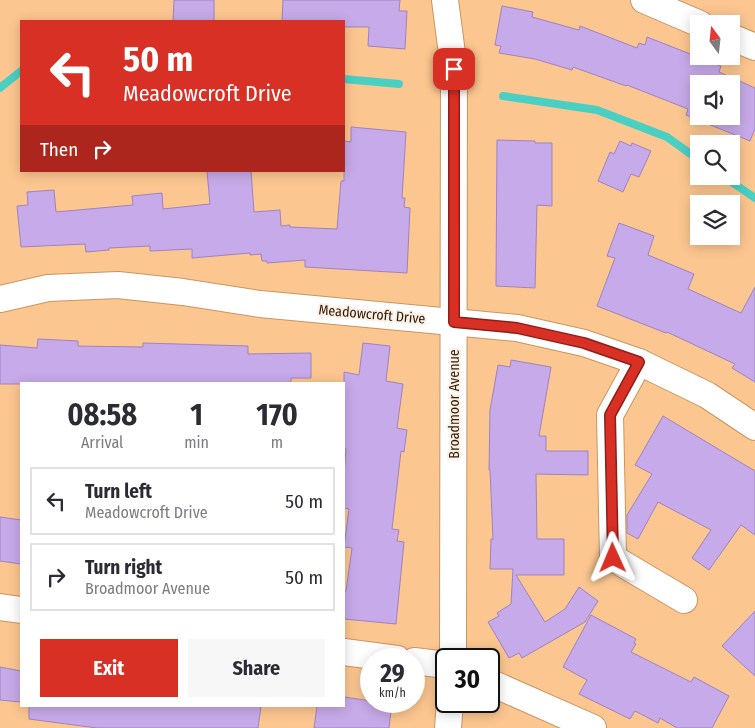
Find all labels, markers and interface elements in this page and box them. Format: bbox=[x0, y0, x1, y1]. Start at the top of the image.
north arrow bbox=[690, 15, 740, 65]
map controls bbox=[690, 15, 740, 245]
text: 50 m bbox=[123, 38, 193, 80]
icon: left bbox=[40, 40, 105, 105]
pin bbox=[433, 48, 475, 90]
icon: arrive bbox=[440, 55, 468, 83]
button: sound bbox=[690, 75, 740, 125]
text: Meadowcroft Drive bbox=[123, 80, 292, 107]
icon: right bbox=[88, 135, 116, 163]
button: search bbox=[690, 135, 740, 185]
text: Then bbox=[40, 138, 78, 161]
button: layers bbox=[690, 195, 740, 245]
street label: Meadowcroft Drive bbox=[318, 301, 426, 328]
street label: Broadmoor Avenue bbox=[446, 349, 463, 459]
text: 08:58 bbox=[67, 397, 137, 433]
text: 1 bbox=[190, 397, 203, 433]
text: 170 bbox=[256, 397, 298, 433]
text: Arrival bbox=[81, 433, 123, 452]
text: min bbox=[184, 433, 209, 452]
text: m bbox=[271, 433, 283, 452]
text: Turn left bbox=[85, 480, 152, 503]
icon: left bbox=[42, 487, 70, 515]
text: 50 m bbox=[285, 490, 323, 513]
text: Meadowcroft Drive bbox=[85, 503, 208, 522]
position arrow bbox=[586, 531, 638, 583]
text: Turn right bbox=[85, 556, 162, 579]
icon: right bbox=[42, 563, 70, 591]
text: 50 m bbox=[285, 566, 323, 589]
text: Broadmoor Avenue bbox=[85, 579, 210, 598]
button: Exit bbox=[40, 639, 178, 697]
button: Share bbox=[188, 639, 325, 697]
speed limit sign: 30 bbox=[435, 648, 500, 713]
text: 29 bbox=[380, 659, 405, 689]
text: km/h bbox=[379, 686, 406, 700]

